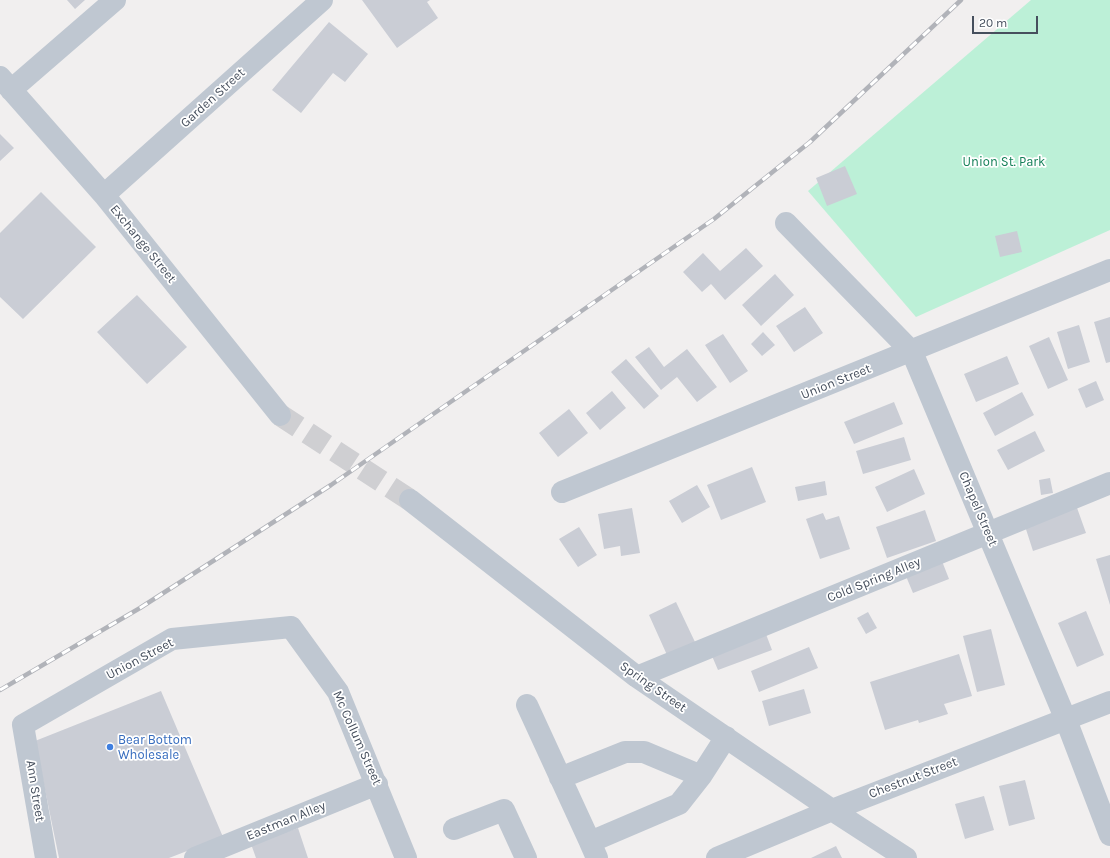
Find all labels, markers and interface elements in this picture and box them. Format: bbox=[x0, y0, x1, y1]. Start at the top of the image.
scale bar bbox=[974, 8, 1040, 34]
text: 20 m bbox=[979, 16, 1007, 30]
street label: Garden Street bbox=[178, 65, 248, 131]
park label: Union St. Park bbox=[963, 154, 1045, 170]
street label: Exchange Street bbox=[107, 202, 179, 286]
street label: Union Street bbox=[799, 361, 873, 403]
street label: Chapel Street bbox=[955, 469, 1001, 549]
street label: Cold Spring Alley bbox=[825, 554, 923, 606]
street label: Union Street bbox=[104, 635, 176, 683]
street label: Spring Street bbox=[617, 658, 689, 716]
street label: Mc Collum Street bbox=[329, 688, 385, 788]
place label: Bear Bottom Wholesale bbox=[118, 732, 192, 763]
marker: Bear Bottom Wholesale bbox=[105, 742, 115, 752]
street label: Chestnut Street bbox=[867, 754, 959, 802]
street label: Ann Street bbox=[22, 759, 48, 823]
street label: Eastman Alley bbox=[244, 798, 328, 844]

